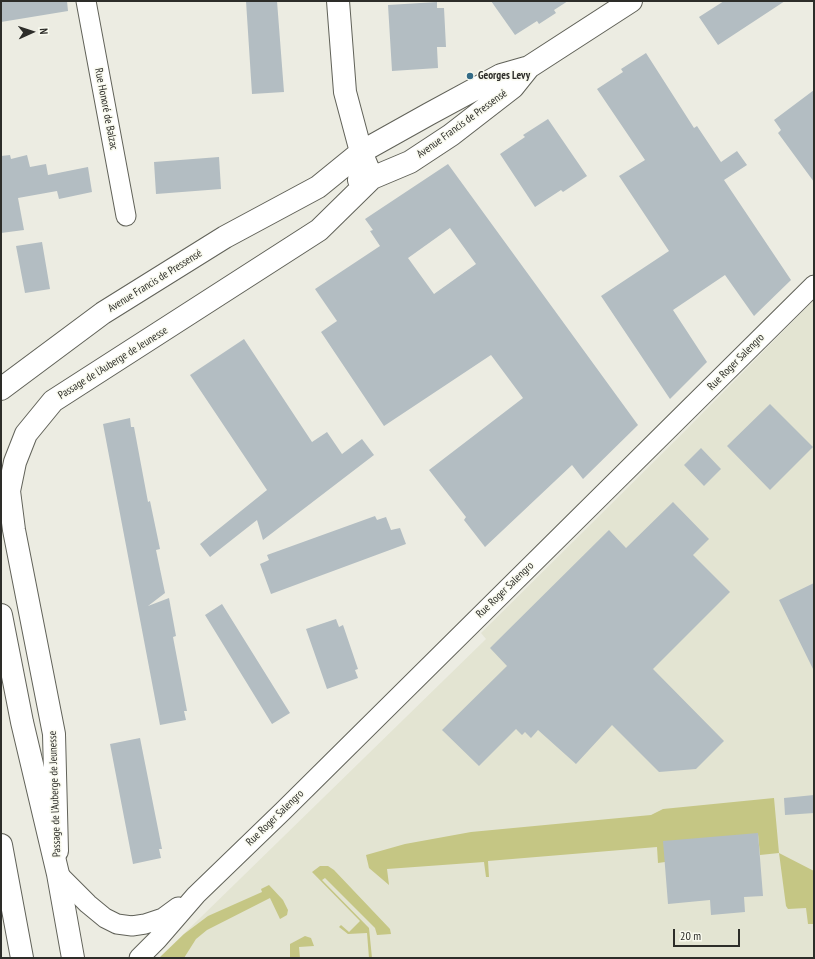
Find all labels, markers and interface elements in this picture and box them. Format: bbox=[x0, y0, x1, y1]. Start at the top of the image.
north arrow bbox=[12, 12, 52, 52]
text: N bbox=[37, 28, 51, 35]
street label: Rue Honoré de Balzac bbox=[92, 67, 120, 151]
place label: Georges Levy bbox=[478, 69, 530, 83]
marker: Georges Levy bbox=[465, 71, 475, 81]
street label: Avenue Francis de Pressensé bbox=[414, 87, 510, 161]
street label: Avenue Francis de Pressensé bbox=[106, 247, 204, 315]
street label: Passage de l'Auberge de Jeunesse bbox=[56, 324, 170, 402]
street label: Rue Roger Salengro bbox=[705, 331, 767, 393]
street label: Rue Roger Salengro bbox=[474, 559, 536, 621]
street label: Passage de l'Auberge de Jeunesse bbox=[46, 731, 64, 857]
street label: Rue Roger Salengro bbox=[244, 787, 306, 849]
scale bar bbox=[675, 921, 742, 947]
text: 20 m bbox=[680, 928, 701, 943]

